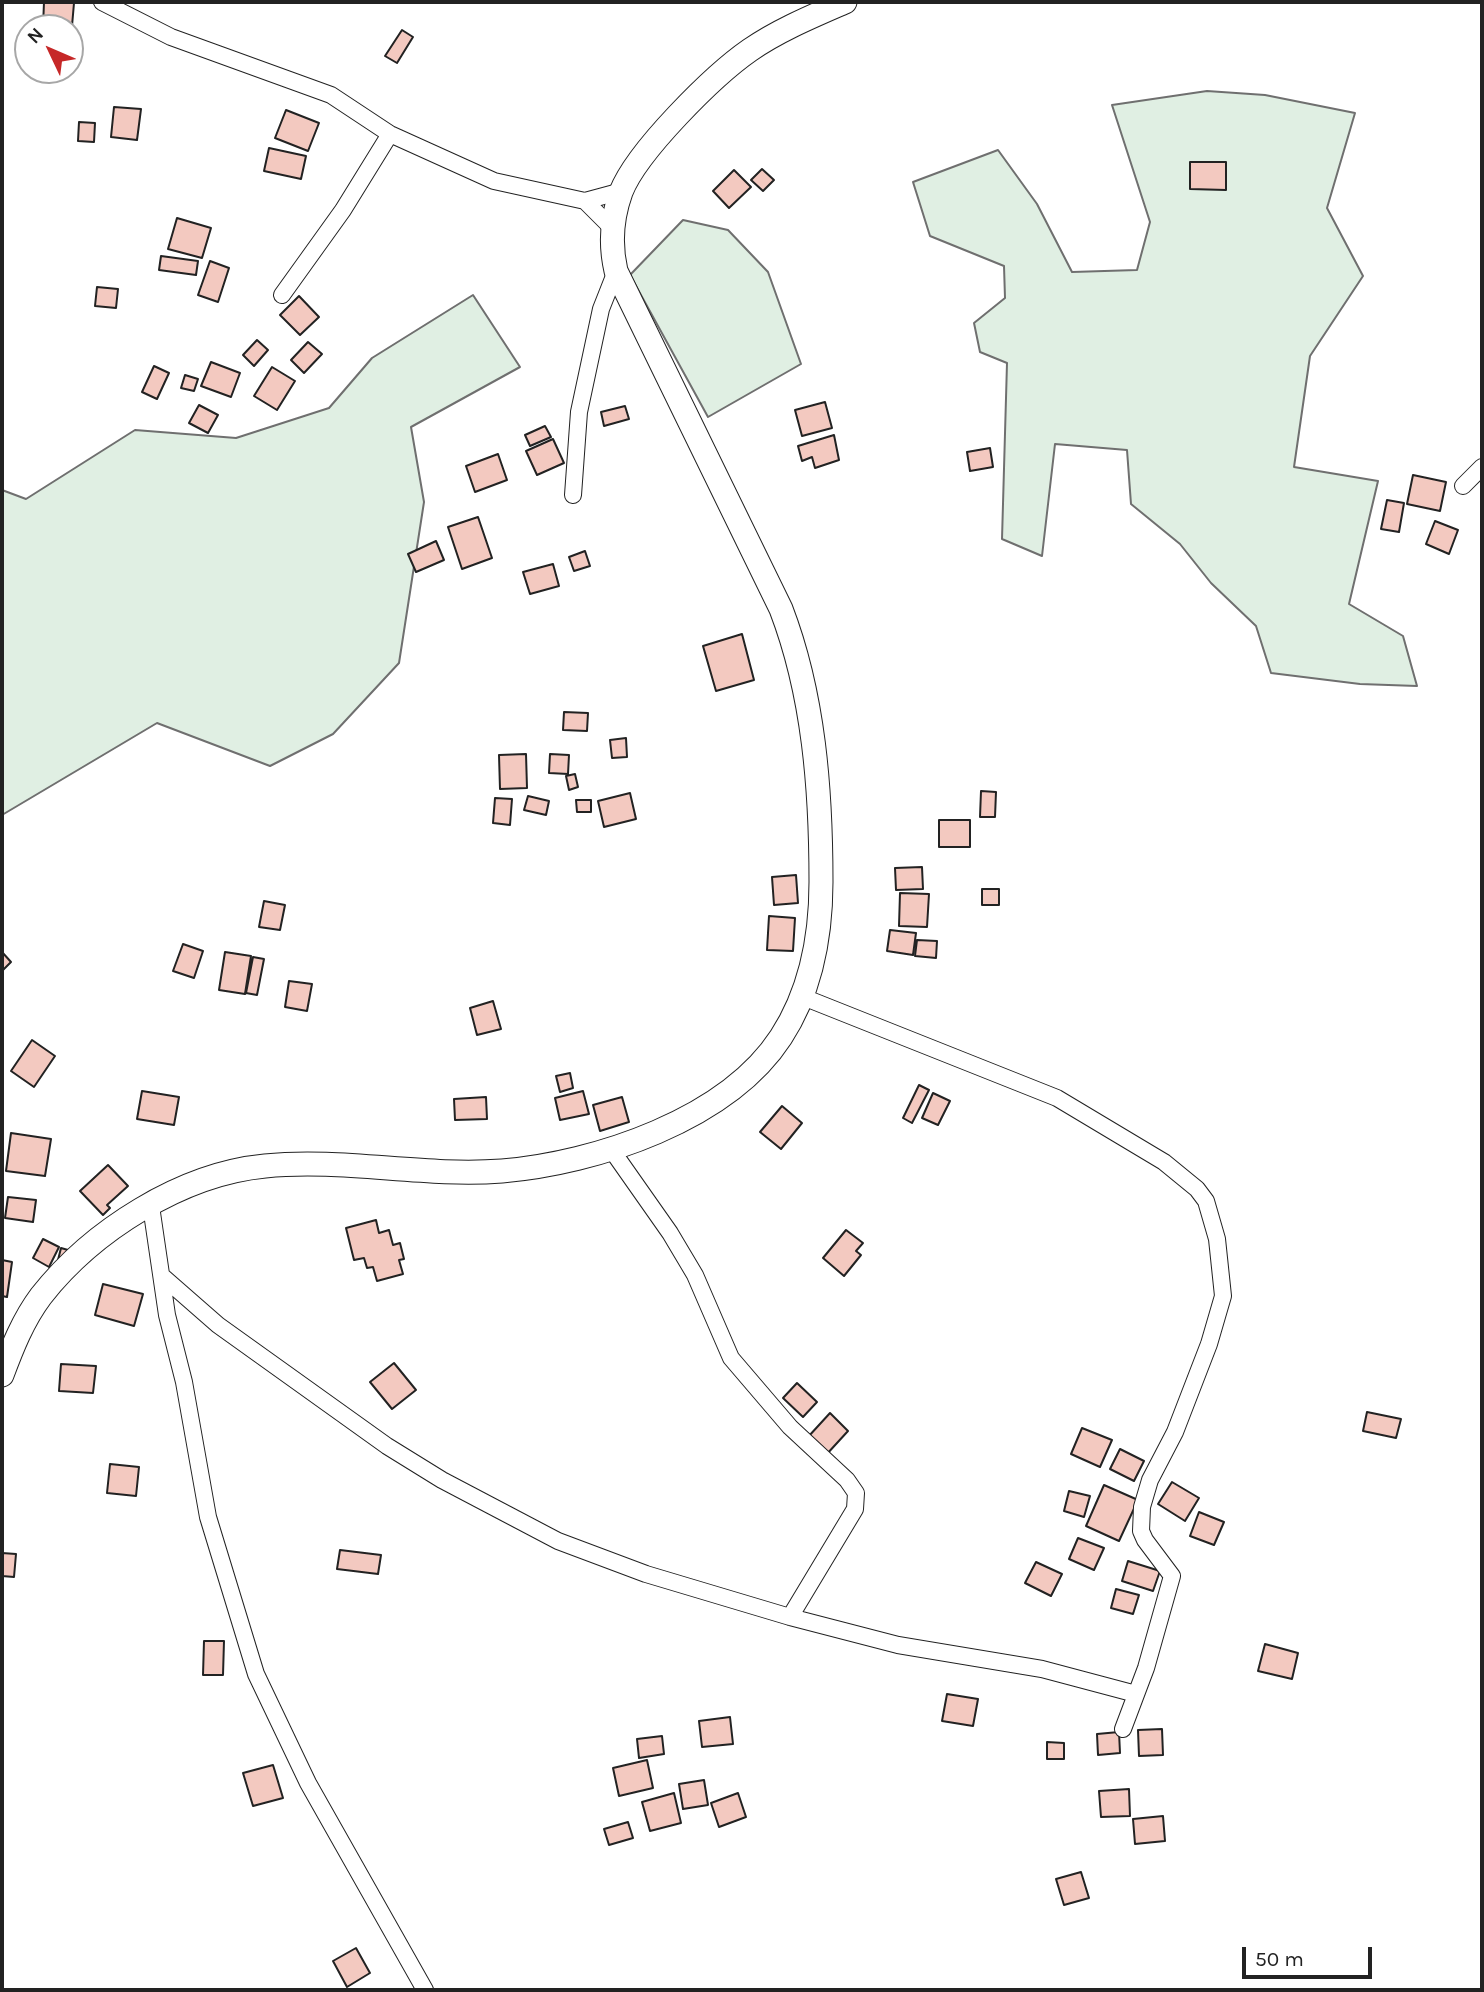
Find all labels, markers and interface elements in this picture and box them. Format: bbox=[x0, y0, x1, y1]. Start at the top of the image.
north arrow bbox=[14, 14, 84, 84]
text: N bbox=[23, 23, 48, 48]
scale bar bbox=[1246, 1932, 1376, 1976]
text: 50 m bbox=[1255, 1947, 1304, 1971]

